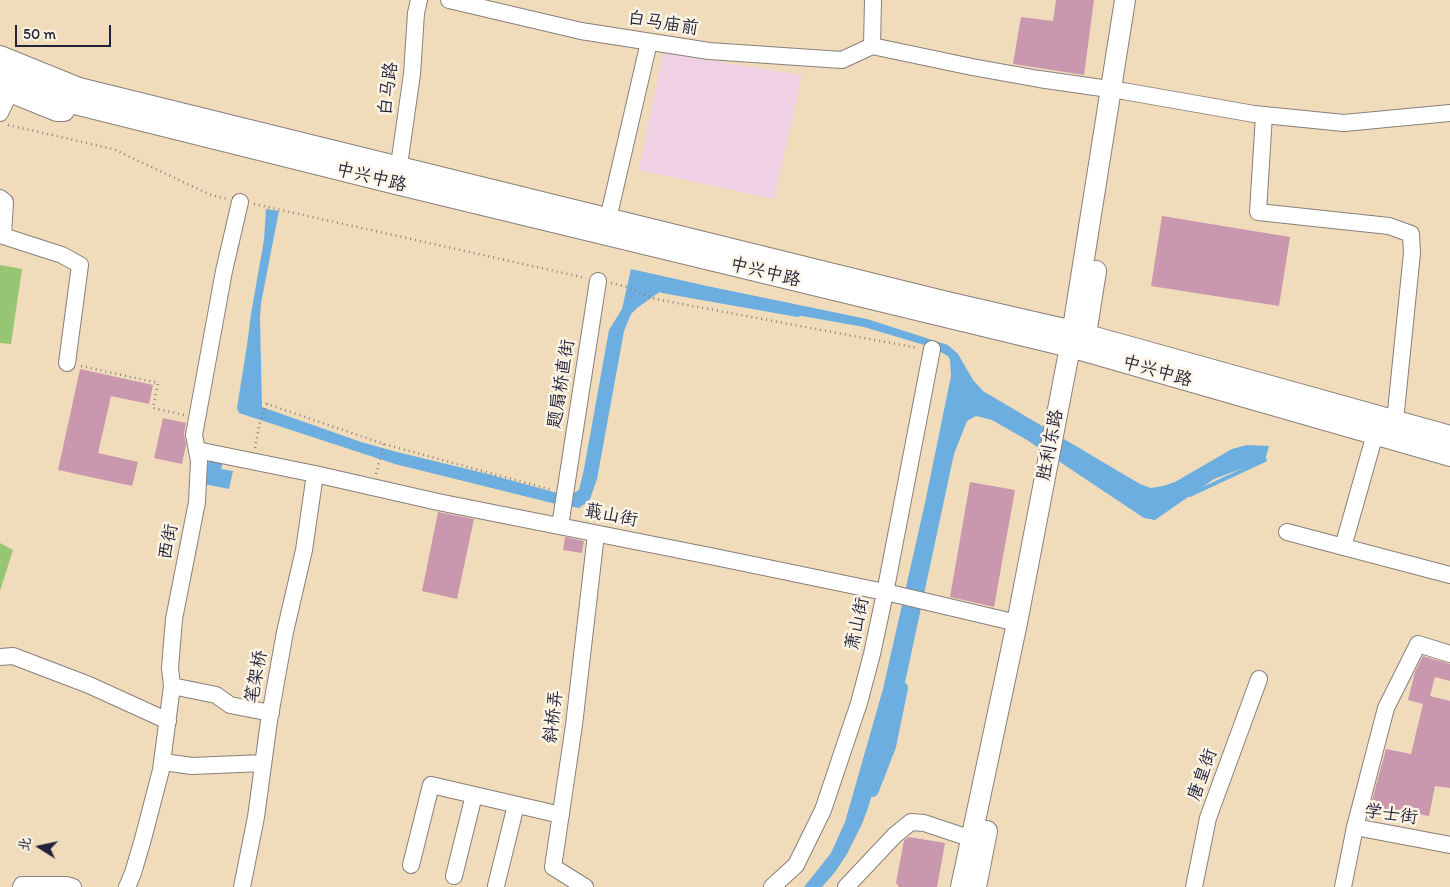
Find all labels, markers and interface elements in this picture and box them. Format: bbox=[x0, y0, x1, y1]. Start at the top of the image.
street label: 白马庙前 bbox=[626, 8, 700, 40]
scale bar bbox=[18, 15, 114, 47]
text: 50 m bbox=[23, 25, 56, 43]
street label: 白马路 bbox=[375, 61, 403, 117]
street label: 中兴中路 bbox=[333, 159, 409, 197]
street label: 中兴中路 bbox=[727, 254, 803, 292]
street label: 题扇桥直街 bbox=[544, 338, 580, 430]
street label: 中兴中路 bbox=[1119, 352, 1195, 392]
street label: 胜利东路 bbox=[1034, 408, 1068, 482]
street label: 蕺山街 bbox=[582, 500, 640, 532]
street label: 西街 bbox=[155, 522, 183, 562]
street label: 萧山街 bbox=[842, 595, 874, 653]
street label: 笔架桥 bbox=[242, 649, 272, 705]
street label: 斜桥弄 bbox=[540, 689, 568, 745]
street label: 唐皇街 bbox=[1184, 746, 1222, 804]
street label: 学士街 bbox=[1363, 801, 1419, 829]
north arrow bbox=[15, 822, 65, 872]
text: 北 bbox=[15, 836, 34, 853]

